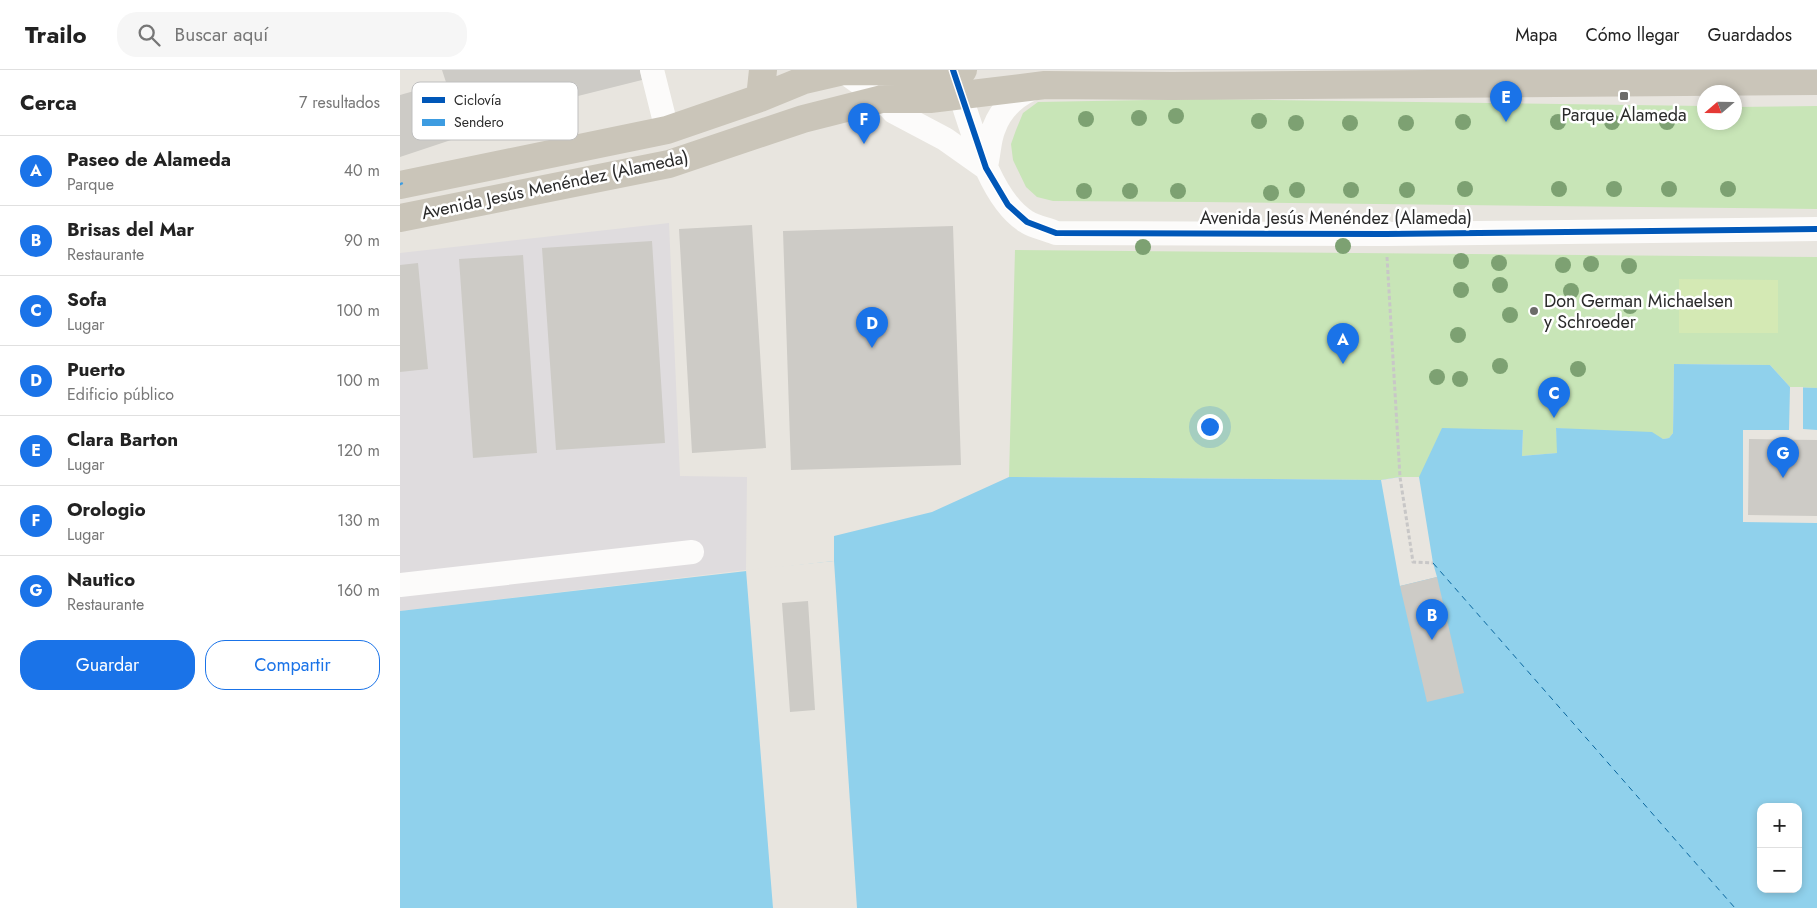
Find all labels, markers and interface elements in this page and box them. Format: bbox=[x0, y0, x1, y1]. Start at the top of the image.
search box bbox=[117, 12, 467, 57]
text: Trailo bbox=[25, 17, 87, 52]
icon: search bbox=[135, 21, 163, 49]
text: Buscar aquí bbox=[175, 21, 268, 48]
text: Mapa bbox=[1515, 22, 1557, 48]
text: Cómo llegar bbox=[1585, 22, 1680, 48]
text: Guardados bbox=[1708, 22, 1792, 48]
pin: E bbox=[1490, 81, 1522, 122]
legend bbox=[412, 82, 578, 140]
north arrow bbox=[1697, 85, 1742, 130]
text: Cerca bbox=[20, 88, 77, 118]
text: Ciclovía bbox=[454, 90, 501, 110]
marker: Parque Alameda bbox=[1618, 90, 1630, 102]
text: 7 resultados bbox=[299, 91, 380, 114]
place label: Parque Alameda bbox=[1561, 102, 1687, 128]
pin: F bbox=[848, 103, 880, 144]
text: Sendero bbox=[454, 112, 504, 132]
street label: Avenida Jesús Menéndez (Alameda) bbox=[419, 144, 691, 226]
text: Paseo de Alameda bbox=[67, 146, 231, 173]
text: A bbox=[30, 159, 42, 182]
text: 40 m bbox=[344, 159, 380, 182]
text: Parque bbox=[67, 173, 114, 196]
street label: Avenida Jesús Menéndez (Alameda) bbox=[1200, 205, 1472, 231]
text: Brisas del Mar bbox=[67, 216, 194, 243]
text: B bbox=[31, 229, 41, 252]
text: 90 m bbox=[344, 229, 380, 252]
text: Restaurante bbox=[67, 243, 144, 266]
text: Sofa bbox=[67, 286, 107, 313]
place label: Don German Michaelsen y Schroeder bbox=[1544, 288, 1733, 335]
text: C bbox=[30, 299, 42, 322]
text: 100 m bbox=[336, 299, 380, 322]
marker: Don German Michaelsen y Schroeder bbox=[1528, 305, 1540, 317]
pin: D bbox=[856, 307, 888, 348]
text: Lugar bbox=[67, 313, 105, 336]
pin: A bbox=[1327, 323, 1359, 364]
text: Puerto bbox=[67, 356, 125, 383]
text: D bbox=[30, 369, 42, 392]
text: 100 m bbox=[336, 369, 380, 392]
pin: C bbox=[1538, 377, 1570, 418]
text: Edificio público bbox=[67, 383, 174, 406]
your location bbox=[1197, 414, 1223, 440]
text: Clara Barton bbox=[67, 426, 178, 453]
pin: G bbox=[1767, 437, 1799, 478]
text: E bbox=[31, 439, 41, 462]
text: 120 m bbox=[337, 439, 380, 462]
text: Lugar bbox=[67, 453, 105, 476]
text: Orologio bbox=[67, 496, 146, 523]
text: F bbox=[32, 509, 40, 532]
text: 130 m bbox=[337, 509, 380, 532]
text: Lugar bbox=[67, 523, 105, 546]
text: Nautico bbox=[67, 566, 135, 593]
text: G bbox=[29, 579, 43, 602]
text: 160 m bbox=[337, 579, 380, 602]
text: Restaurante bbox=[67, 593, 144, 616]
pin: B bbox=[1416, 599, 1448, 640]
button: Guardar bbox=[20, 640, 195, 690]
button: Compartir bbox=[205, 640, 380, 690]
map controls bbox=[1757, 803, 1802, 893]
button: + bbox=[1757, 803, 1802, 848]
button: − bbox=[1757, 848, 1802, 893]

